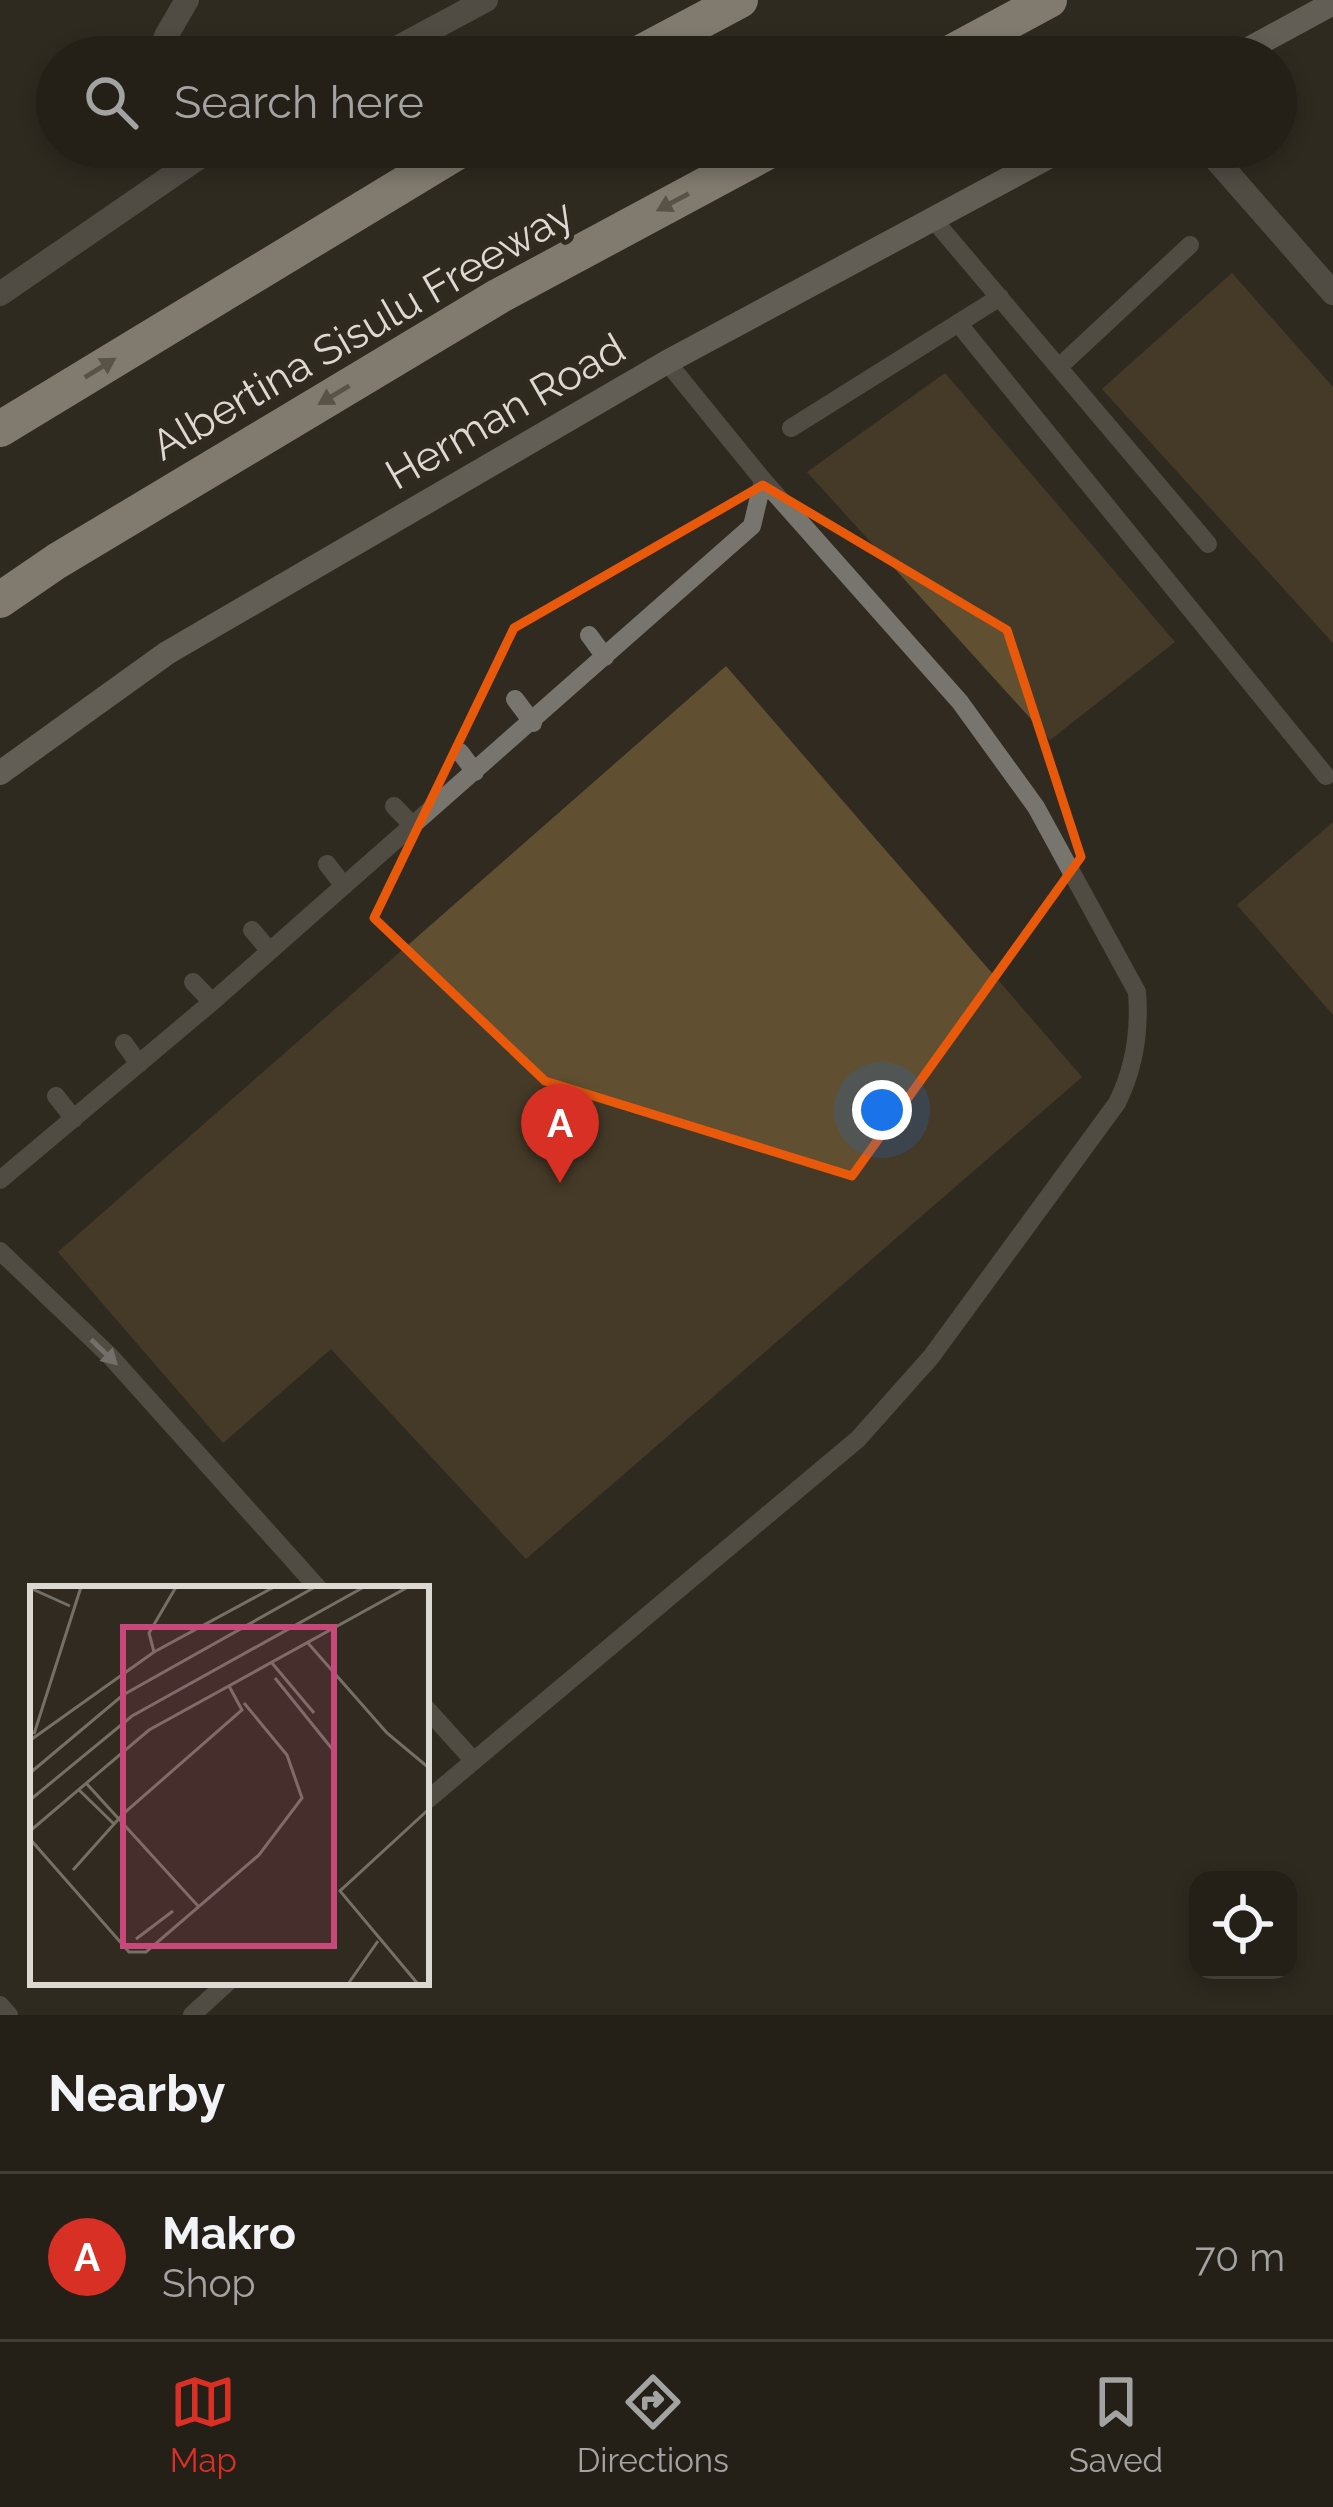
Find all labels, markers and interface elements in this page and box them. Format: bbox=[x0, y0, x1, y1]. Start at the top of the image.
search box bbox=[36, 36, 1297, 168]
icon: search bbox=[78, 69, 144, 135]
text: Search here bbox=[174, 76, 424, 129]
street label: Albertina Sisulu Freeway bbox=[143, 189, 581, 470]
one-way arrow bbox=[655, 191, 690, 212]
street label: Herman Road bbox=[377, 323, 633, 500]
one-way arrow bbox=[83, 358, 117, 379]
one-way arrow bbox=[317, 384, 351, 405]
your location bbox=[852, 1080, 912, 1140]
pin: A bbox=[521, 1084, 599, 1183]
one-way arrow bbox=[90, 1338, 119, 1366]
inset map bbox=[30, 1586, 429, 1985]
map controls bbox=[1189, 1871, 1297, 1979]
button: locate bbox=[1189, 1871, 1297, 1979]
text: Nearby bbox=[48, 2063, 225, 2123]
text: Makro bbox=[162, 2207, 296, 2260]
text: A bbox=[74, 2234, 100, 2280]
text: 70 m bbox=[1195, 2234, 1285, 2280]
text: Shop bbox=[162, 2260, 256, 2306]
tab: Map bbox=[170, 2369, 237, 2480]
tab: Directions bbox=[577, 2369, 729, 2480]
tab: Saved bbox=[1069, 2369, 1163, 2480]

